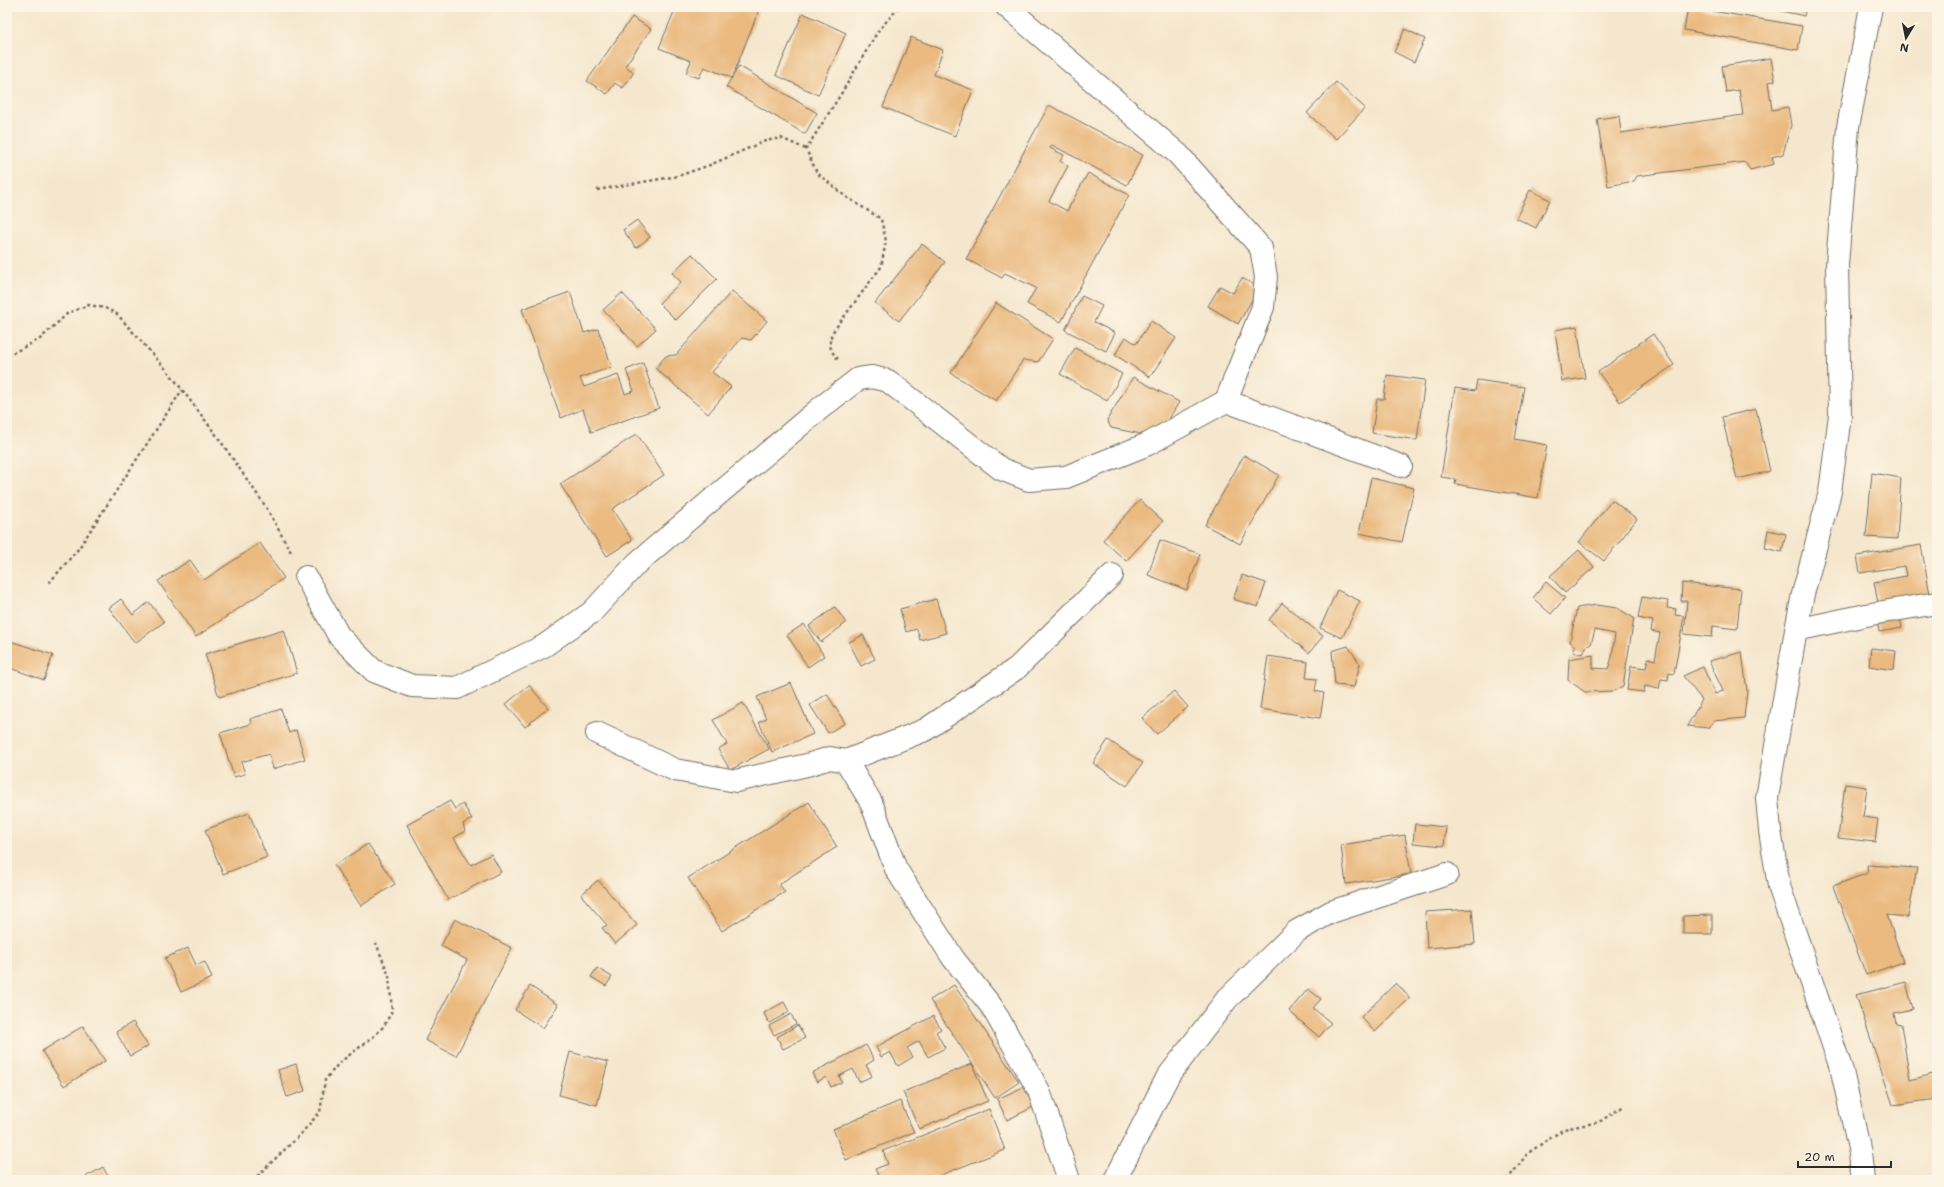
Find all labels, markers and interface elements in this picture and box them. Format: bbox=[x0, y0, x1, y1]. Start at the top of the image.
north arrow bbox=[1886, 18, 1926, 58]
text: N bbox=[1898, 39, 1910, 55]
scale bar bbox=[1798, 1143, 1891, 1169]
text: 20 m bbox=[1804, 1149, 1835, 1165]

